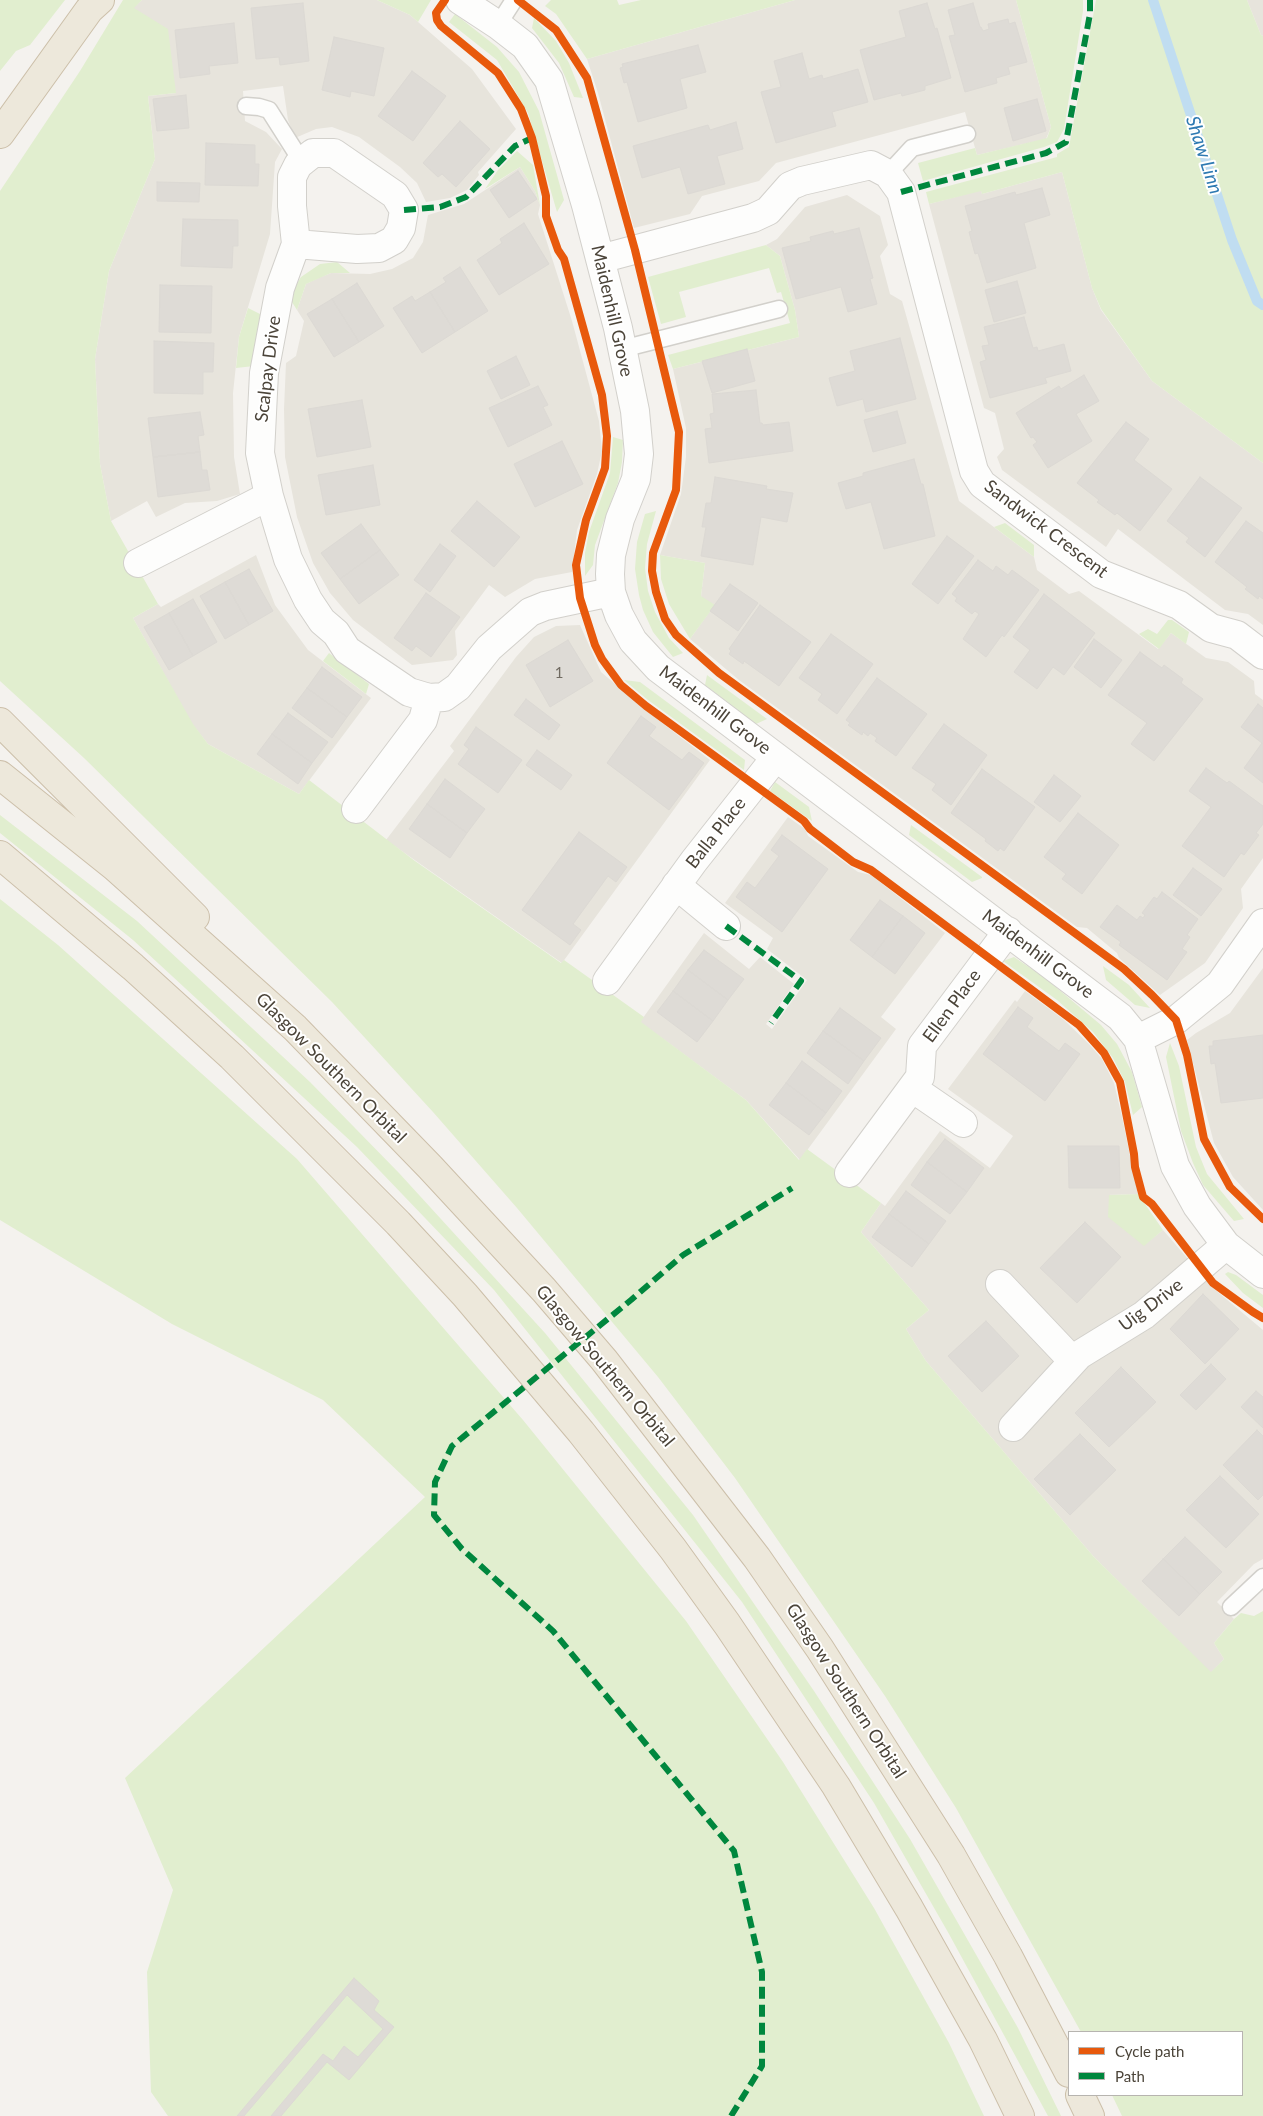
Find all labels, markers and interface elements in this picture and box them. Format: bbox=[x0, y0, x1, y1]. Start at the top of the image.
water label: Shaw Linn bbox=[1181, 113, 1227, 197]
street label: Maidenhill Grove bbox=[586, 243, 638, 379]
street label: Scalpay Drive bbox=[251, 315, 285, 423]
street label: Sandwick Crescent bbox=[980, 475, 1112, 583]
street label: Maidenhill Grove bbox=[655, 661, 775, 759]
house number: 1 bbox=[555, 664, 563, 682]
street label: Balla Place bbox=[682, 793, 750, 873]
street label: Maidenhill Grove bbox=[978, 905, 1098, 1003]
street label: Ellen Place bbox=[918, 965, 986, 1047]
street label: Glasgow Southern Orbital bbox=[251, 988, 411, 1148]
street label: Uig Drive bbox=[1115, 1274, 1187, 1336]
street label: Glasgow Southern Orbital bbox=[531, 1281, 679, 1451]
street label: Glasgow Southern Orbital bbox=[781, 1600, 911, 1782]
legend bbox=[1068, 2031, 1243, 2096]
text: Cycle path bbox=[1115, 2042, 1184, 2060]
text: Path bbox=[1115, 2067, 1145, 2085]

